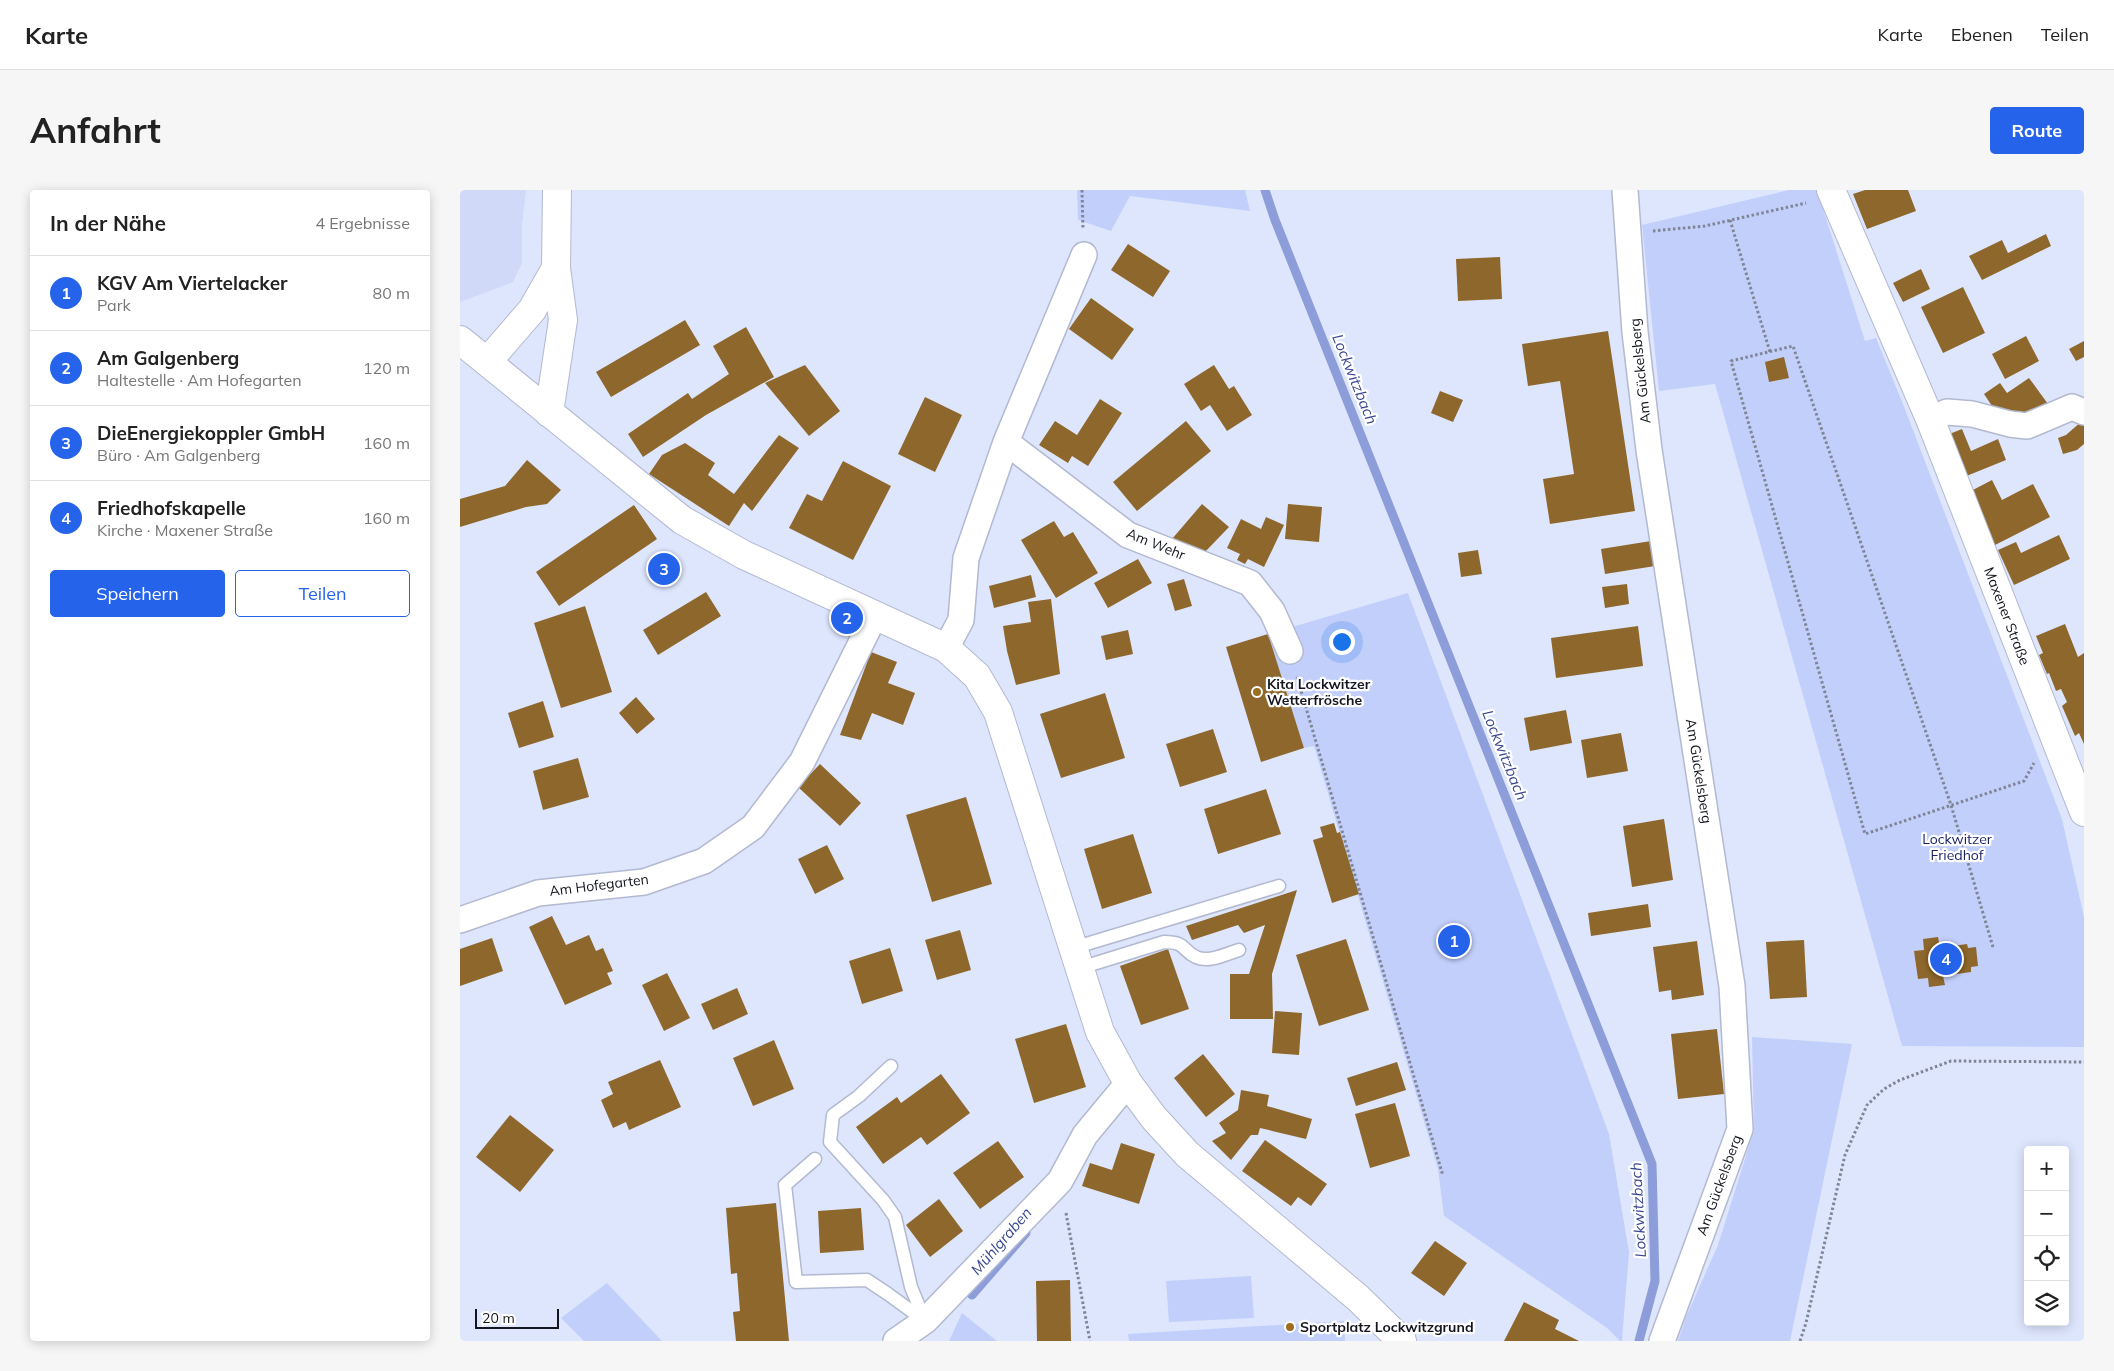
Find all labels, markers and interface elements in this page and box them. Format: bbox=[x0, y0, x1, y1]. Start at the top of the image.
text: Karte bbox=[25, 20, 88, 50]
text: Karte bbox=[1877, 23, 1923, 46]
text: Ebenen bbox=[1951, 23, 2013, 46]
text: Teilen bbox=[2041, 23, 2089, 46]
button: Route bbox=[1990, 107, 2084, 154]
text: Anfahrt bbox=[30, 108, 161, 152]
text: In der Nähe bbox=[50, 210, 166, 236]
text: 4 Ergebnisse bbox=[315, 213, 410, 233]
text: KGV Am Viertelacker bbox=[97, 271, 288, 295]
text: 1 bbox=[61, 283, 71, 303]
text: 80 m bbox=[373, 283, 410, 303]
text: Park bbox=[97, 295, 131, 315]
street label: Am Gückelsberg bbox=[1626, 317, 1654, 425]
water label: Lockwitzbach bbox=[1328, 331, 1382, 427]
text: Am Galgenberg bbox=[97, 346, 239, 370]
text: 2 bbox=[61, 358, 71, 378]
text: 120 m bbox=[363, 358, 410, 378]
text: Haltestelle · Am Hofegarten bbox=[97, 370, 302, 390]
text: DieEnergiekoppler GmbH bbox=[97, 421, 325, 445]
text: 3 bbox=[61, 433, 71, 453]
text: 160 m bbox=[363, 433, 410, 453]
text: Büro · Am Galgenberg bbox=[97, 445, 260, 465]
text: Friedhofskapelle bbox=[97, 496, 246, 520]
text: 4 bbox=[61, 508, 71, 528]
text: 160 m bbox=[363, 508, 410, 528]
text: Kirche · Maxener Straße bbox=[97, 520, 273, 540]
street label: Am Wehr bbox=[1124, 524, 1189, 564]
pin: 3 bbox=[648, 550, 680, 588]
street label: Maxener Straße bbox=[1980, 564, 2034, 668]
button: Speichern bbox=[50, 570, 225, 617]
button: Teilen bbox=[235, 570, 410, 617]
pin: 2 bbox=[831, 599, 863, 637]
your location bbox=[1329, 629, 1355, 655]
place label: Kita Lockwitzer Wetterfrösche bbox=[1267, 675, 1371, 709]
marker: Kita Lockwitzer Wetterfrösche bbox=[1251, 686, 1263, 698]
water label: Lockwitzbach bbox=[1478, 707, 1532, 803]
street label: Am Gückelsberg bbox=[1682, 717, 1716, 825]
park label: Lockwitzer Friedhof bbox=[1922, 830, 1993, 864]
street label: Am Hofegarten bbox=[548, 870, 650, 900]
pin: 1 bbox=[1438, 922, 1470, 960]
pin: 4 bbox=[1930, 940, 1962, 978]
street label: Am Gückelsberg bbox=[1692, 1132, 1746, 1238]
map controls bbox=[2024, 1146, 2069, 1326]
button: + bbox=[2024, 1146, 2069, 1191]
water label: Lockwitzbach bbox=[1626, 1162, 1650, 1258]
button: − bbox=[2024, 1191, 2069, 1236]
water label: Mühlgraben bbox=[967, 1203, 1036, 1279]
button: locate bbox=[2024, 1236, 2069, 1281]
button: layers bbox=[2024, 1281, 2069, 1326]
scale bar bbox=[475, 1306, 559, 1329]
text: 20 m bbox=[482, 1309, 515, 1327]
place label: Sportplatz Lockwitzgrund bbox=[1300, 1318, 1474, 1336]
marker: Sportplatz Lockwitzgrund bbox=[1284, 1321, 1296, 1333]

